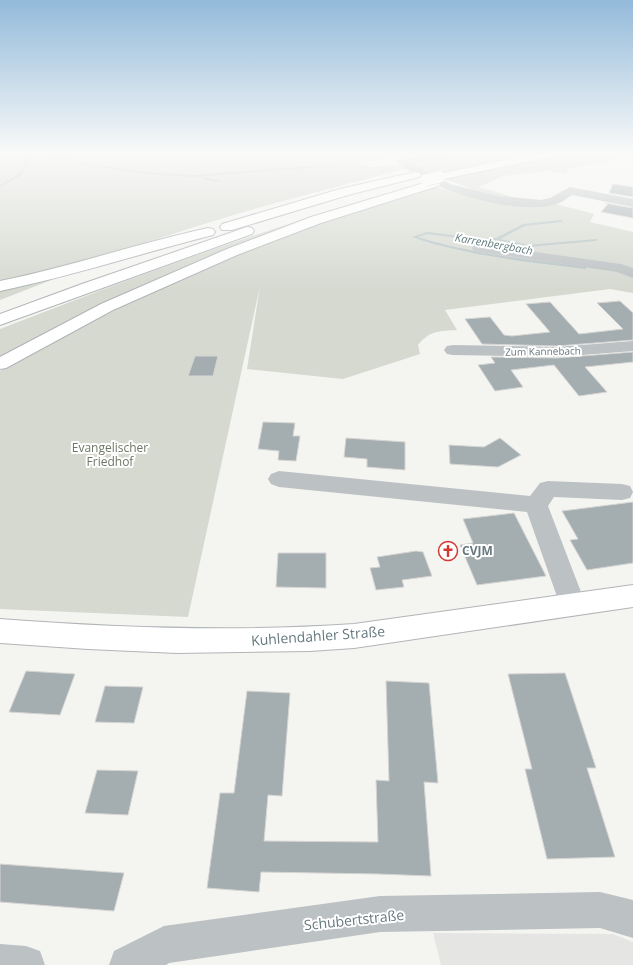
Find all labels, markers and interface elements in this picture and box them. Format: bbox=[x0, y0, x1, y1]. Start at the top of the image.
water label: Karrenbergbach bbox=[454, 229, 534, 258]
street label: Zum Kannebach bbox=[505, 343, 581, 359]
park label: Evangelischer Friedhof bbox=[72, 439, 148, 470]
church icon: CVJM bbox=[437, 540, 459, 562]
place label: CVJM bbox=[462, 542, 493, 559]
street label: Kuhlendahler Straße bbox=[250, 621, 386, 650]
street label: Schubertstraße bbox=[303, 905, 405, 934]

